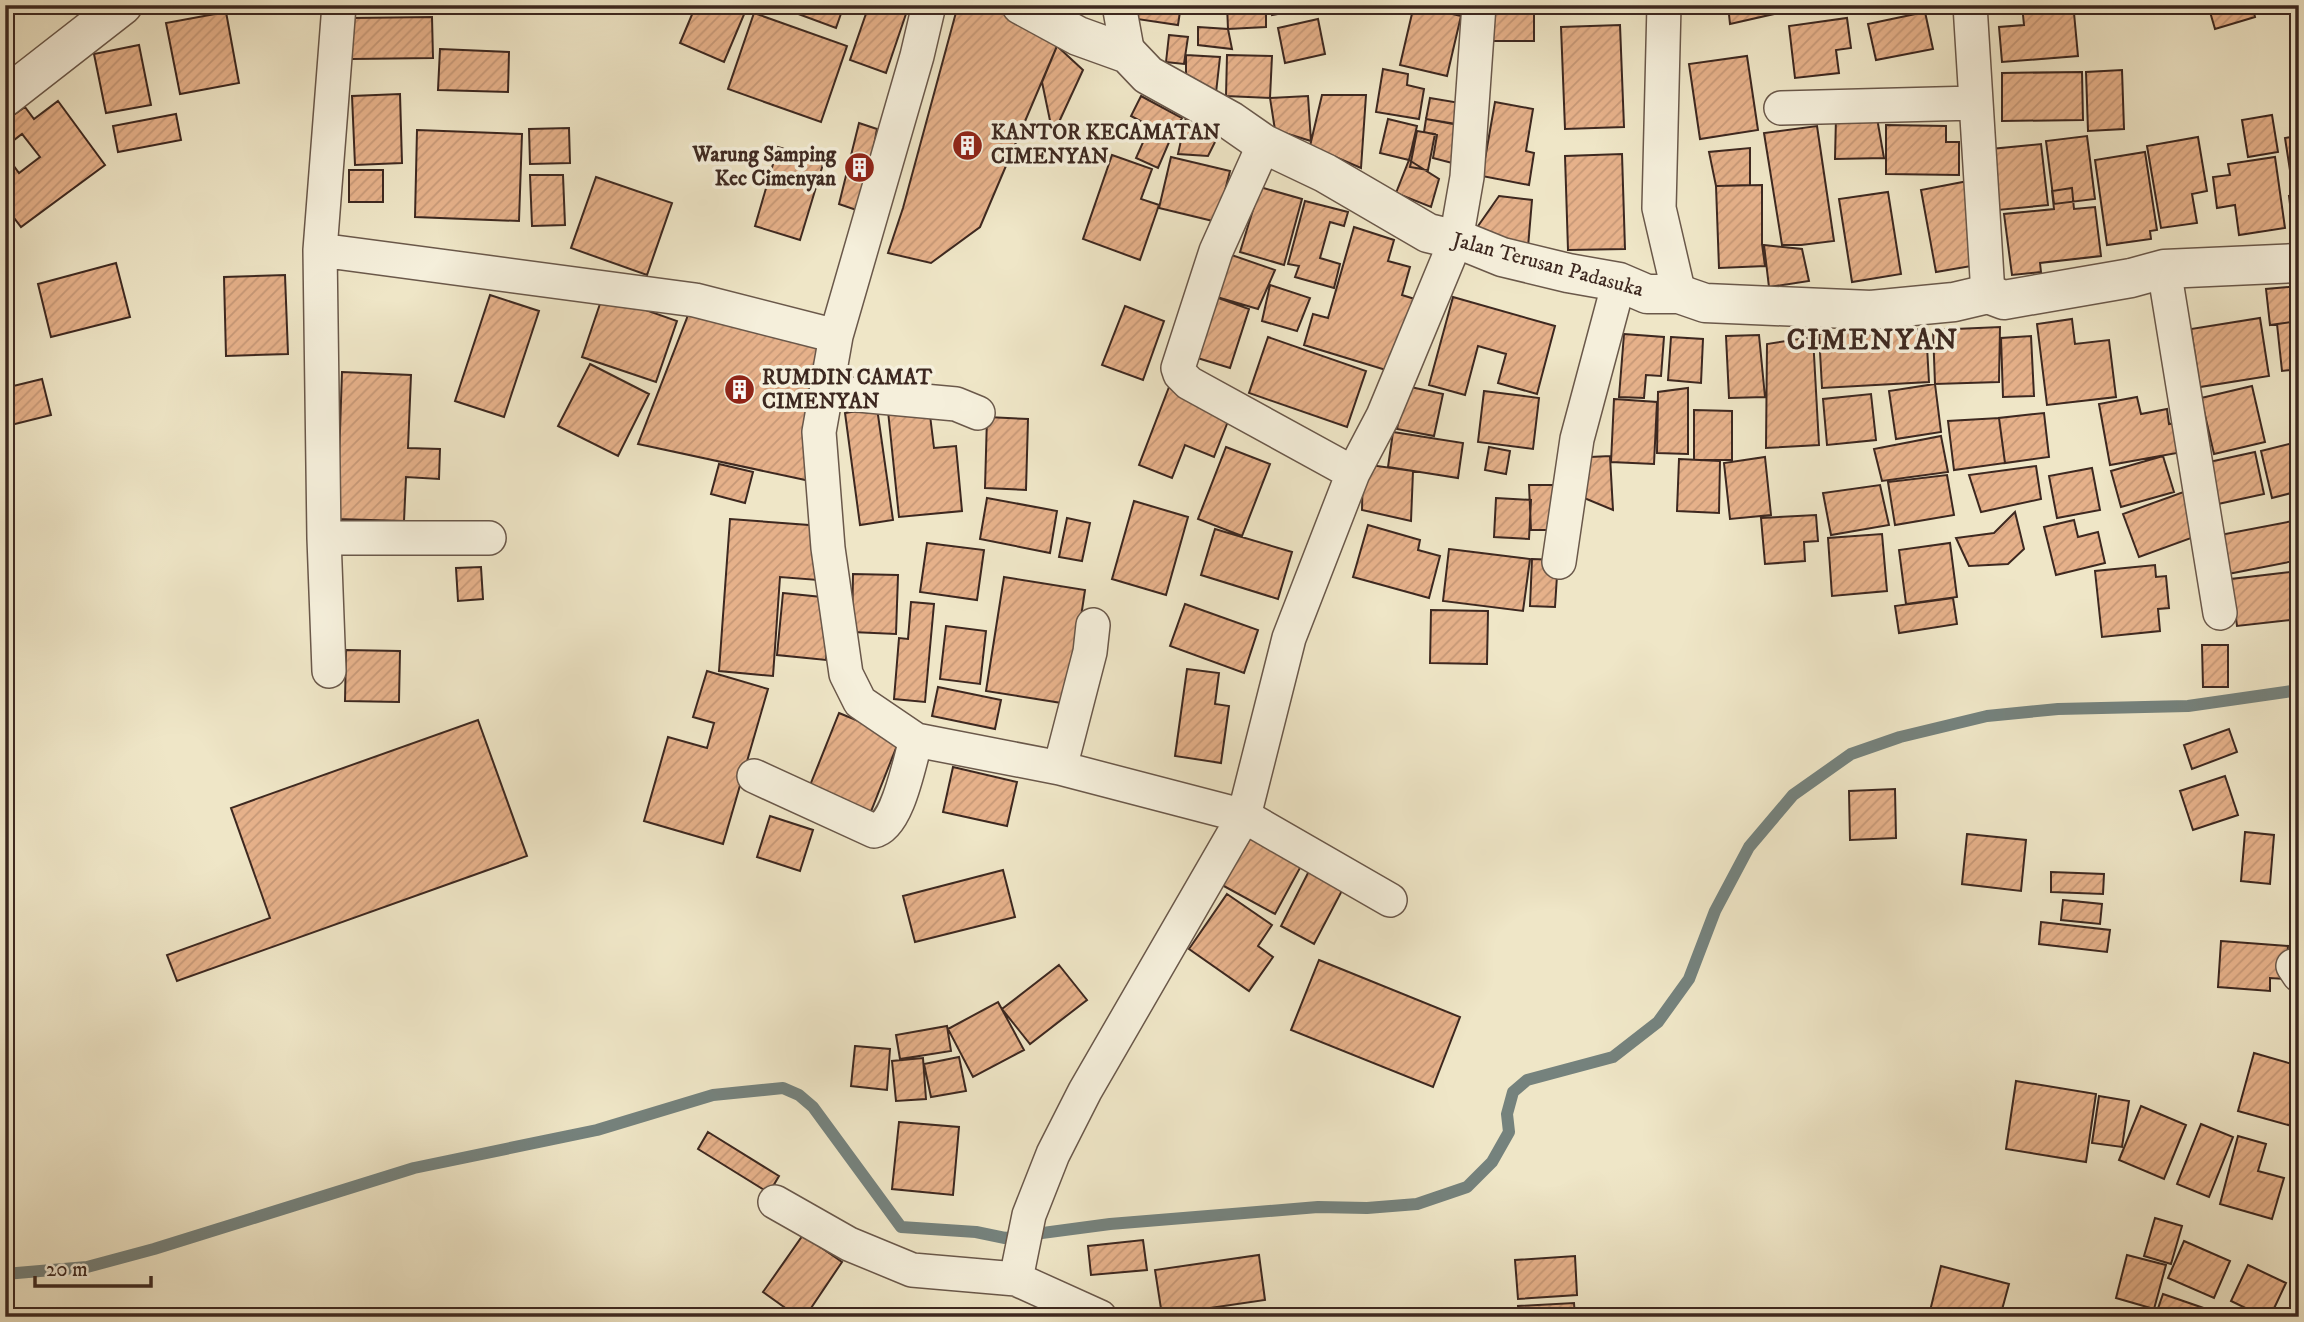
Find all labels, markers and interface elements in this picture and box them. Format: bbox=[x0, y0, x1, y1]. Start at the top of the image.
place label: KANTOR KECAMATAN CIMENYAN bbox=[991, 120, 1220, 170]
building icon: KANTOR KECAMATAN CIMENYAN bbox=[951, 128, 985, 162]
place label: Warung Samping Kec Cimenyan bbox=[692, 142, 837, 192]
building icon: Warung Samping Kec Cimenyan bbox=[842, 150, 876, 184]
street label: Jalan Terusan Padasuka bbox=[1448, 227, 1646, 303]
district label: CIMENYAN bbox=[1787, 323, 1959, 358]
place label: RUMDIN CAMAT CIMENYAN bbox=[762, 365, 933, 415]
building icon: RUMDIN CAMAT CIMENYAN bbox=[722, 373, 756, 407]
scale bar bbox=[35, 1245, 150, 1289]
text: 20 m bbox=[46, 1257, 88, 1283]

